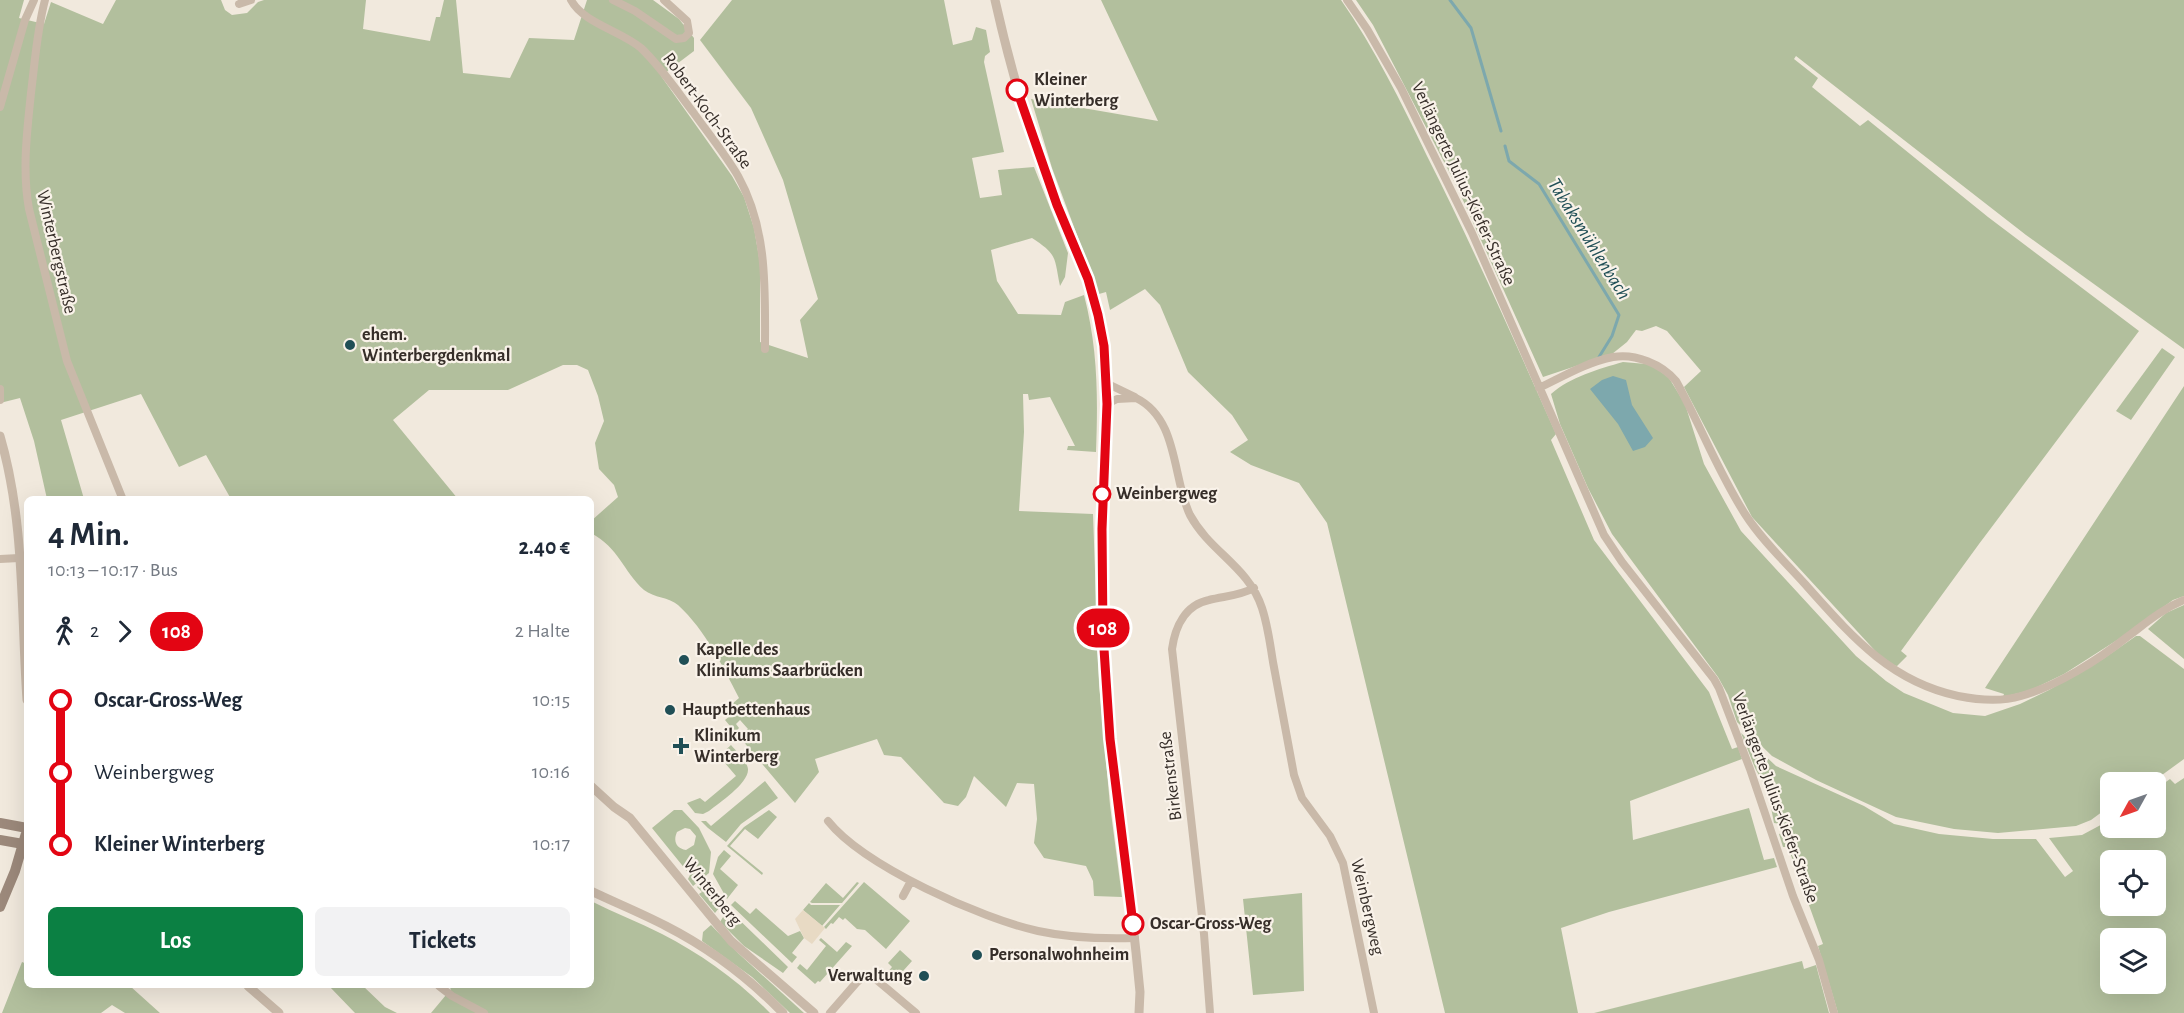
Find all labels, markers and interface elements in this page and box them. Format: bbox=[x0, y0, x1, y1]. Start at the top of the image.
street label: Robert-Koch-Straße bbox=[659, 50, 755, 172]
place label: Kleiner Winterberg bbox=[1034, 71, 1119, 110]
marker: Kleiner Winterberg bbox=[1006, 79, 1028, 101]
street label: Verlängerte Julius-Kiefer-Straße bbox=[1408, 79, 1518, 289]
water label: Tabaksmühlenbach bbox=[1544, 175, 1634, 303]
street label: Winterbergstraße bbox=[33, 189, 79, 315]
place label: ehem. Winterbergdenkmal bbox=[362, 326, 510, 365]
marker: ehem. Winterbergdenkmal bbox=[343, 338, 357, 352]
marker: Weinbergweg bbox=[1093, 485, 1111, 503]
place label: Weinbergweg bbox=[1116, 485, 1218, 503]
text: 4 Min. bbox=[48, 519, 130, 552]
text: 2.40 € bbox=[518, 536, 570, 558]
text: 10:13 – 10:17 · Bus bbox=[48, 560, 178, 580]
line badge: 108 bbox=[1068, 608, 1138, 648]
icon: walk bbox=[48, 615, 81, 648]
icon: forward bbox=[108, 615, 141, 648]
text: 108 bbox=[1089, 618, 1117, 639]
text: 2 bbox=[90, 621, 99, 641]
text: 108 bbox=[162, 621, 191, 642]
text: 2 Halte bbox=[515, 621, 570, 641]
place label: Kapelle des Klinikums Saarbrücken bbox=[696, 641, 863, 680]
marker: Kapelle des Klinikums Saarbrücken bbox=[677, 653, 691, 667]
text: Oscar-Gross-Weg bbox=[94, 689, 242, 711]
text: 10:15 bbox=[533, 690, 570, 710]
street label: Verlängerte Julius-Kiefer-Straße bbox=[1729, 690, 1821, 906]
place label: Hauptbettenhaus bbox=[682, 701, 810, 719]
marker: Hauptbettenhaus bbox=[663, 703, 677, 717]
place label: Klinikum Winterberg bbox=[694, 727, 779, 766]
street label: Birkenstraße bbox=[1157, 730, 1185, 822]
marker: Klinikum Winterberg bbox=[672, 737, 690, 755]
text: Weinbergweg bbox=[94, 761, 214, 783]
text: 10:16 bbox=[532, 762, 570, 782]
north arrow bbox=[2100, 772, 2166, 838]
map controls bbox=[2100, 772, 2166, 994]
text: Kleiner Winterberg bbox=[94, 833, 265, 855]
text: 10:17 bbox=[533, 834, 570, 854]
button: locate bbox=[2100, 850, 2166, 916]
street label: Winterberg bbox=[679, 855, 745, 930]
street label: Weinbergweg bbox=[1347, 857, 1387, 957]
button: Los bbox=[48, 907, 303, 976]
button: Tickets bbox=[315, 907, 570, 976]
marker: Oscar-Gross-Weg bbox=[1122, 913, 1144, 935]
place label: Oscar-Gross-Weg bbox=[1150, 915, 1272, 933]
button: layers bbox=[2100, 928, 2166, 994]
place label: Personalwohnheim bbox=[989, 946, 1129, 964]
marker: Personalwohnheim bbox=[970, 948, 984, 962]
place label: Verwaltung bbox=[828, 967, 913, 985]
marker: Verwaltung bbox=[917, 969, 931, 983]

